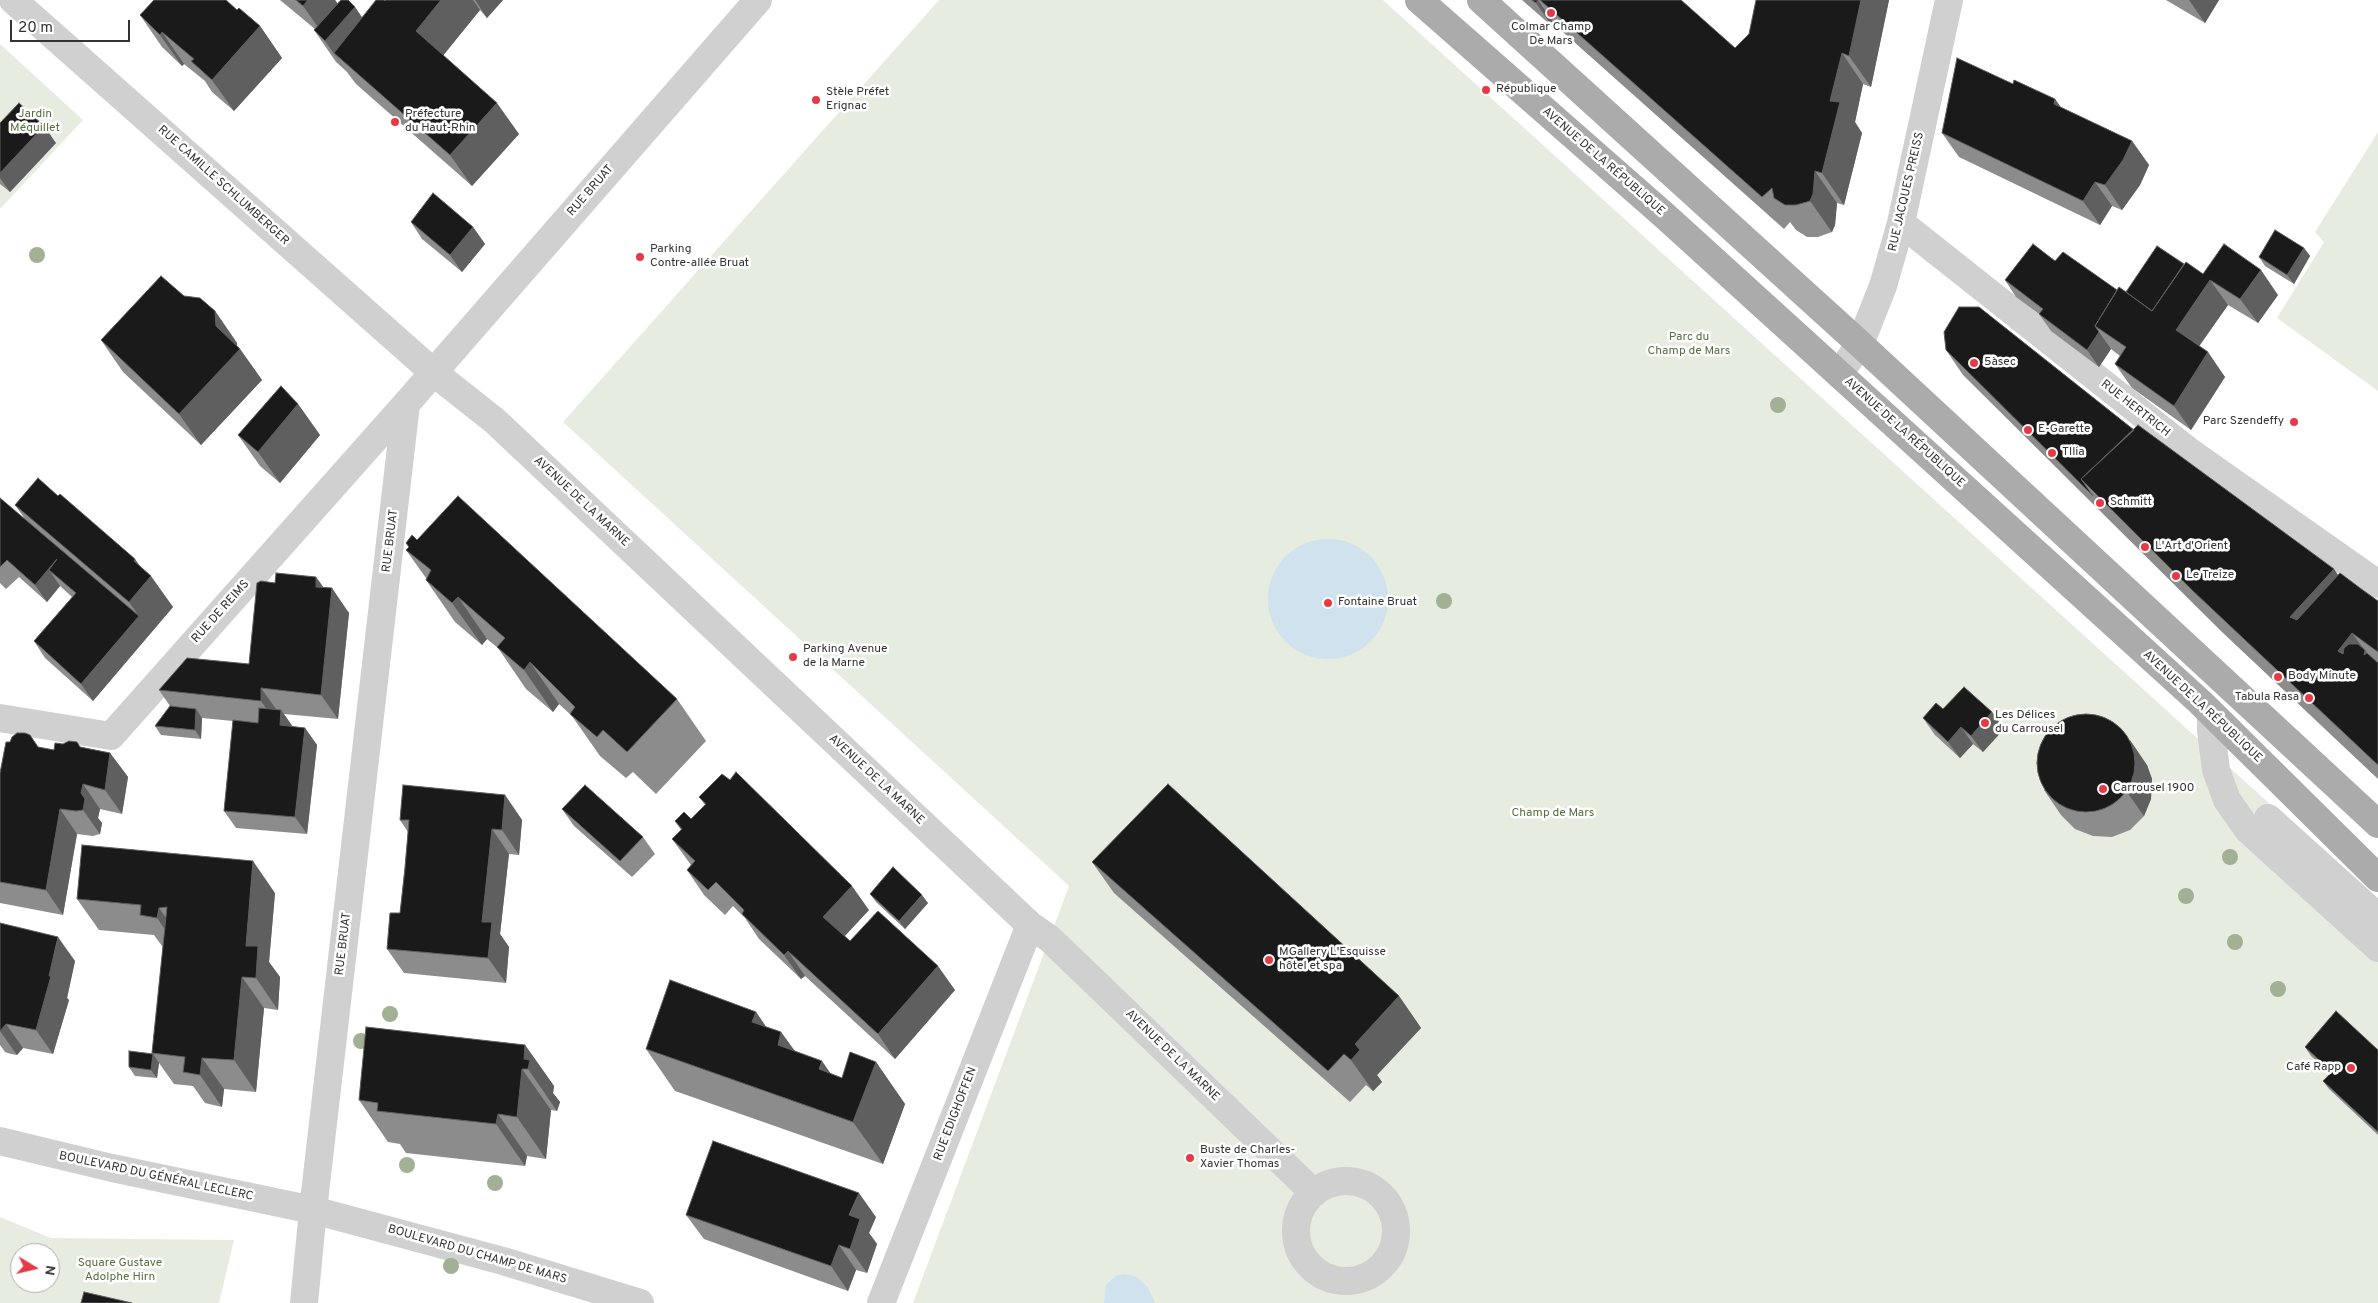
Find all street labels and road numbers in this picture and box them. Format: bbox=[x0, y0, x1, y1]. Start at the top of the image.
street label: AVENUE DE LA RÉPUBLIQUE bbox=[1539, 105, 1667, 219]
street label: RUE CAMILLE SCHLUMBERGER bbox=[154, 123, 292, 249]
street label: RUE JACQUES PREISS bbox=[1886, 131, 1928, 253]
street label: RUE BRUAT bbox=[565, 162, 617, 220]
street label: AVENUE DE LA RÉPUBLIQUE bbox=[1841, 375, 1967, 491]
street label: RUE HERTRICH bbox=[2098, 378, 2172, 440]
street label: AVENUE DE LA MARNE bbox=[530, 454, 632, 550]
street label: RUE BRUAT bbox=[380, 509, 402, 573]
street label: RUE DE REIMS bbox=[189, 578, 253, 646]
street label: AVENUE DE LA RÉPUBLIQUE bbox=[2139, 648, 2265, 766]
street label: AVENUE DE LA MARNE bbox=[825, 732, 927, 828]
street label: RUE BRUAT bbox=[333, 912, 355, 976]
street label: AVENUE DE LA MARNE bbox=[1122, 1007, 1222, 1105]
street label: RUE EDIGHOFFEN bbox=[932, 1065, 980, 1163]
street label: BOULEVARD DU GÉNÉRAL LECLERC bbox=[58, 1149, 254, 1205]
street label: BOULEVARD DU CHAMP DE MARS bbox=[386, 1222, 568, 1288]

